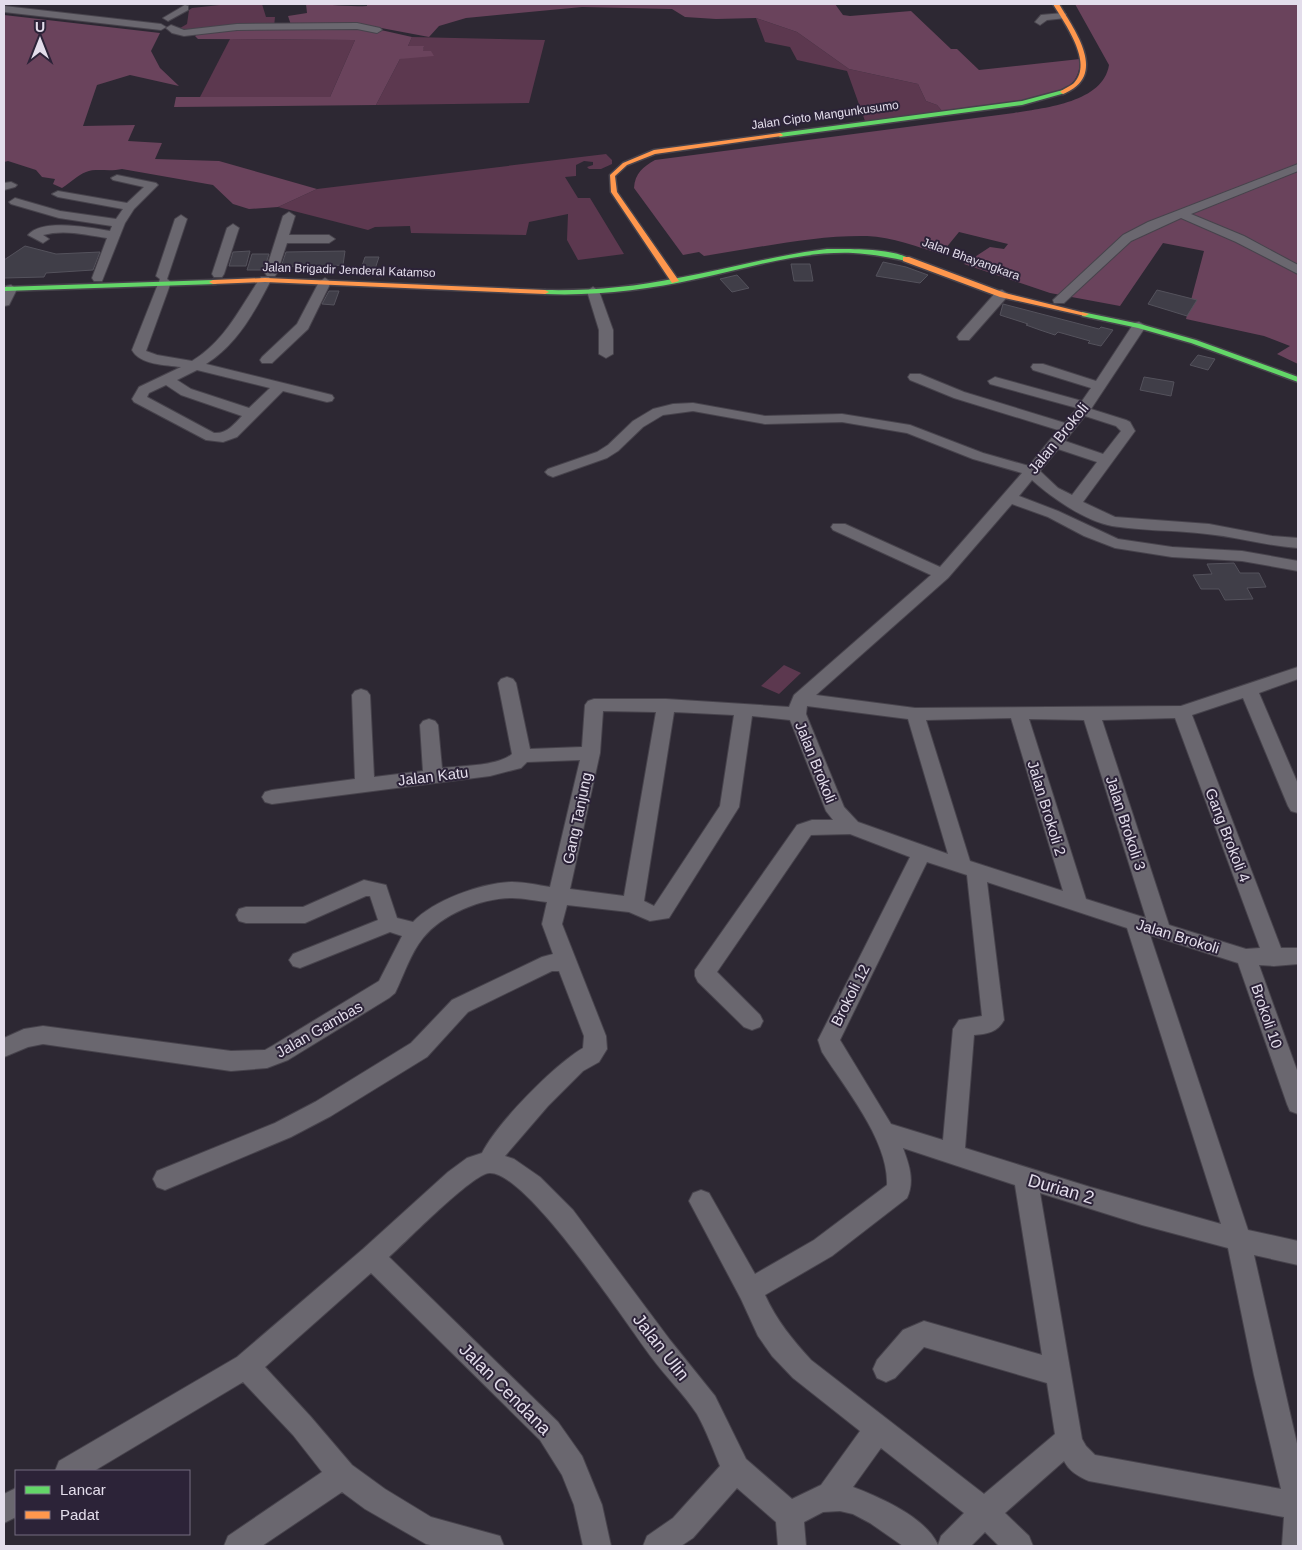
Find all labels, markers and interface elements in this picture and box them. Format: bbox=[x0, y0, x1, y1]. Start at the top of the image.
north arrow bbox=[15, 15, 65, 65]
text: U bbox=[35, 19, 45, 35]
street label: Jalan Cipto Mangunkusumo bbox=[750, 98, 900, 132]
street label: Jalan Bhayangkara bbox=[920, 235, 1022, 283]
street label: Jalan Brigadir Jenderal Katamso bbox=[262, 260, 436, 280]
street label: Jalan Brokoli bbox=[1024, 399, 1092, 477]
street label: Jalan Brokoli bbox=[792, 719, 840, 805]
street label: Jalan Brokoli 2 bbox=[1024, 758, 1070, 858]
street label: Jalan Katu bbox=[397, 763, 469, 789]
street label: Gang Tanjung bbox=[559, 771, 595, 865]
street label: Jalan Brokoli 3 bbox=[1103, 774, 1149, 872]
street label: Gang Brokoli 4 bbox=[1202, 786, 1254, 884]
street label: Jalan Brokoli bbox=[1134, 915, 1222, 957]
street label: Brokoli 12 bbox=[827, 961, 873, 1029]
street label: Brokoli 10 bbox=[1248, 982, 1286, 1050]
street label: Jalan Gambas bbox=[273, 997, 365, 1061]
street label: Durian 2 bbox=[1026, 1170, 1096, 1208]
street label: Jalan Ulin bbox=[629, 1310, 693, 1384]
street label: Jalan Cendana bbox=[455, 1339, 556, 1440]
legend bbox=[15, 1470, 190, 1535]
text: Lancar bbox=[60, 1481, 106, 1498]
text: Padat bbox=[60, 1506, 100, 1523]

